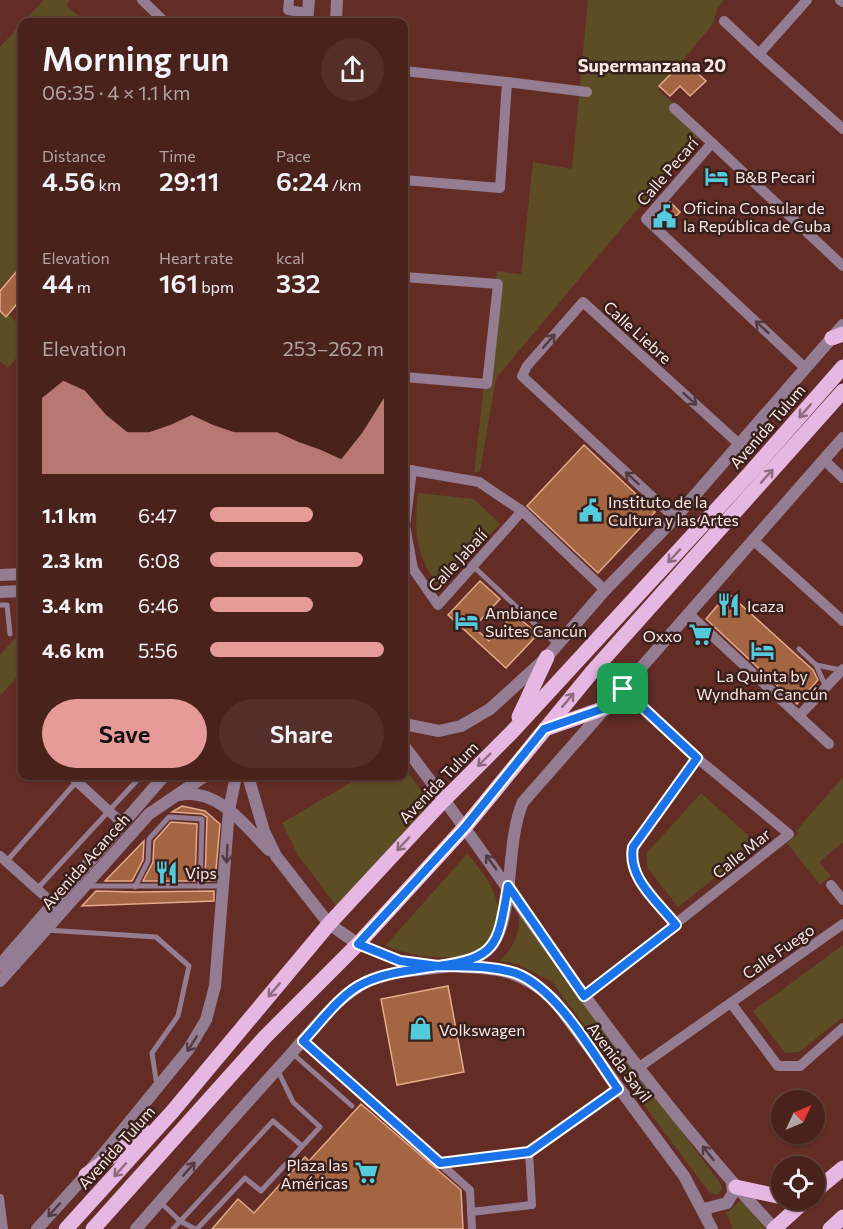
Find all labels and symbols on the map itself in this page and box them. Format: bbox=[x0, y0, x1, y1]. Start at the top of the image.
district label: Supermanzana 20 bbox=[578, 54, 726, 76]
street label: Calle Pecarí bbox=[632, 132, 702, 209]
hotel icon: B&B Pecari bbox=[704, 163, 730, 189]
place label: B&B Pecari bbox=[735, 167, 815, 186]
place label: Oficina Consular de la República de Cuba bbox=[683, 198, 831, 235]
public building icon: Oficina Consular de la República de Cuba bbox=[652, 203, 678, 229]
street label: Calle Liebre bbox=[600, 297, 676, 367]
one-way arrow bbox=[754, 320, 769, 334]
one-way arrow bbox=[542, 334, 556, 349]
street label: Avenida Tulum bbox=[725, 380, 809, 472]
one-way arrow bbox=[682, 392, 697, 406]
one-way arrow bbox=[798, 403, 811, 419]
one-way arrow bbox=[760, 469, 774, 484]
one-way arrow bbox=[624, 471, 639, 486]
place label: Instituto de la Cultura y las Artes bbox=[608, 492, 739, 529]
public building icon: Instituto de la Cultura y las Artes bbox=[577, 497, 603, 523]
street label: Calle Jabalí bbox=[423, 524, 491, 595]
one-way arrow bbox=[667, 548, 681, 563]
restaurant icon: Icaza bbox=[716, 592, 742, 618]
place label: Icaza bbox=[747, 596, 784, 615]
place label: Ambiance Suites Cancún bbox=[485, 603, 587, 640]
hotel icon: Ambiance Suites Cancún bbox=[454, 608, 480, 634]
supermarket icon: Oxxo bbox=[687, 622, 713, 648]
place label: Oxxo bbox=[643, 626, 682, 645]
hotel icon: La Quinta by Wyndham Cancún bbox=[749, 637, 775, 663]
pin bbox=[597, 663, 648, 714]
place label: La Quinta by Wyndham Cancún bbox=[696, 666, 828, 703]
one-way arrow bbox=[561, 693, 575, 708]
street label: Avenida Tulum bbox=[395, 737, 481, 827]
one-way arrow bbox=[476, 753, 491, 768]
street label: Avenida Acanceh bbox=[37, 809, 133, 913]
street label: Calle Mar bbox=[708, 824, 774, 882]
one-way arrow bbox=[396, 836, 410, 851]
one-way arrow bbox=[221, 844, 232, 864]
one-way arrow bbox=[485, 855, 497, 871]
restaurant icon: Vips bbox=[154, 859, 180, 885]
place label: Vips bbox=[185, 863, 217, 882]
street label: Calle Fuego bbox=[738, 919, 818, 983]
one-way arrow bbox=[267, 982, 281, 997]
shop icon: Volkswagen bbox=[408, 1016, 434, 1042]
street label: Avenida Sayil bbox=[584, 1018, 656, 1106]
place label: Volkswagen bbox=[439, 1020, 525, 1039]
one-way arrow bbox=[185, 1035, 197, 1052]
north arrow bbox=[771, 1090, 825, 1144]
street label: Avenida Tulum bbox=[74, 1101, 158, 1193]
one-way arrow bbox=[701, 1146, 715, 1161]
place label: Plaza las Américas bbox=[280, 1155, 348, 1192]
supermarket icon: Plaza las Américas bbox=[353, 1160, 379, 1186]
one-way arrow bbox=[113, 1162, 127, 1177]
one-way arrow bbox=[182, 1162, 196, 1177]
one-way arrow bbox=[47, 1202, 61, 1217]

